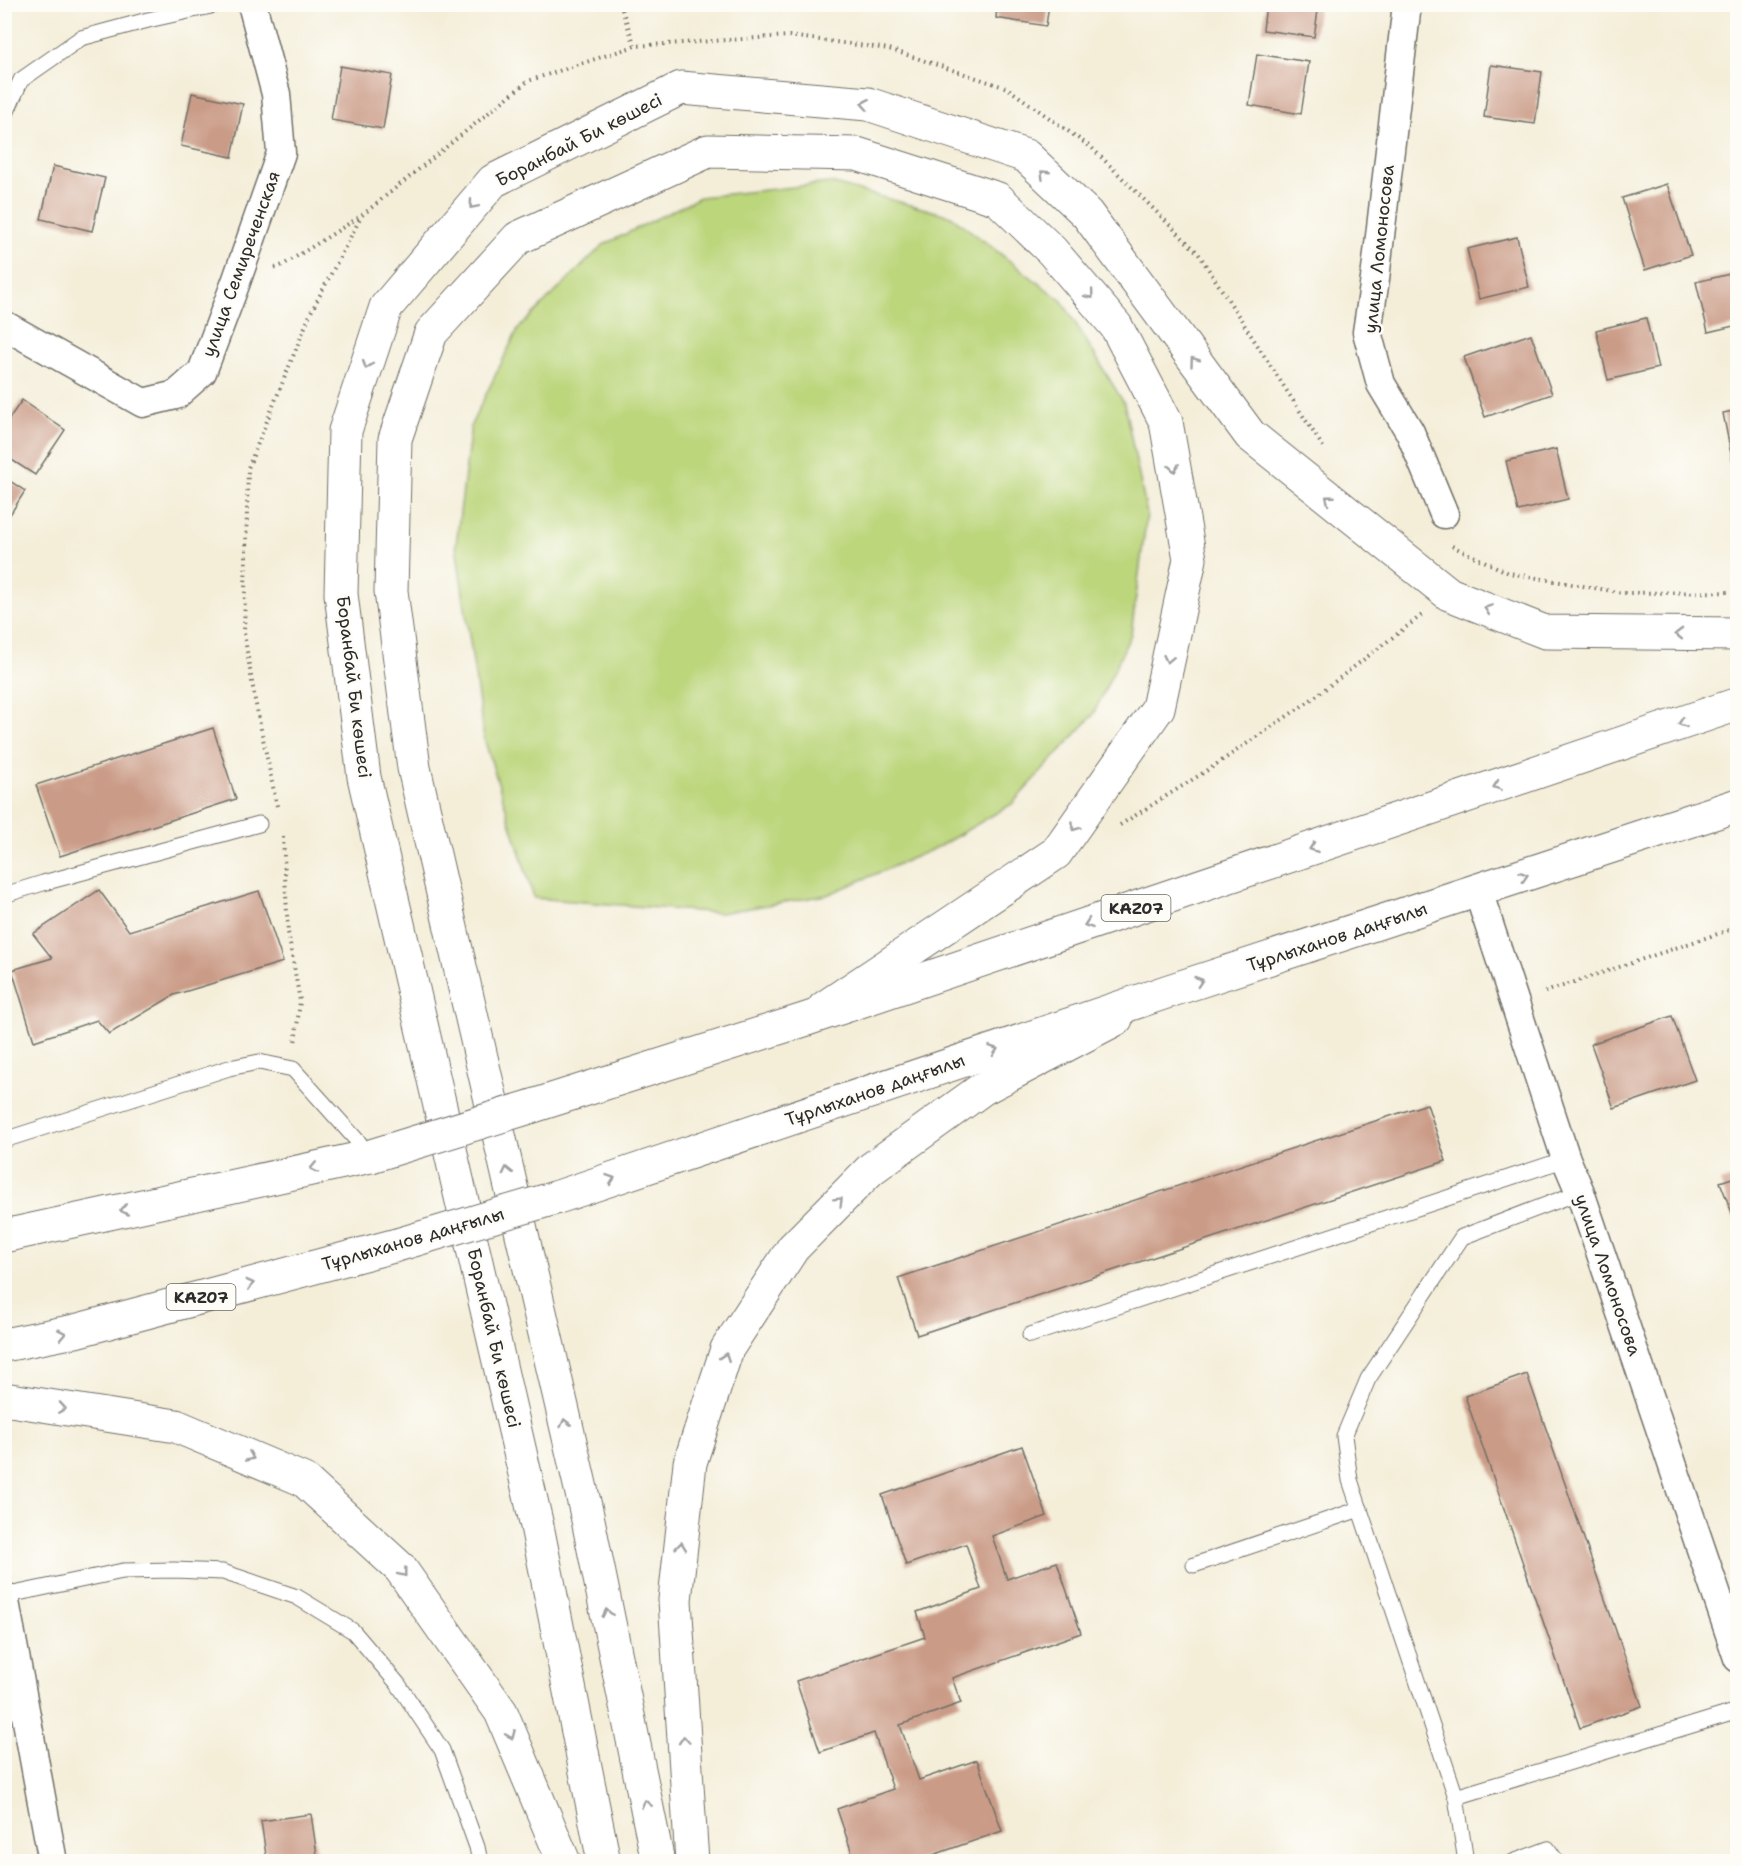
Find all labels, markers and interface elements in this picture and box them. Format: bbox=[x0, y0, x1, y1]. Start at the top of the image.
street label: Боранбай Би көшесі bbox=[492, 88, 666, 192]
one-way arrow bbox=[860, 98, 870, 111]
street label: улица Ломоносова bbox=[1358, 163, 1400, 335]
street label: улица Семиреченская bbox=[196, 168, 286, 360]
one-way arrow bbox=[1041, 170, 1052, 181]
one-way arrow bbox=[469, 198, 480, 209]
one-way arrow bbox=[1082, 288, 1093, 299]
one-way arrow bbox=[1191, 356, 1202, 367]
one-way arrow bbox=[362, 359, 374, 370]
one-way arrow bbox=[1167, 462, 1180, 472]
one-way arrow bbox=[1325, 495, 1336, 506]
street label: Боранбай Би көшесі bbox=[331, 594, 377, 780]
one-way arrow bbox=[1483, 604, 1494, 617]
one-way arrow bbox=[1675, 627, 1684, 640]
one-way arrow bbox=[1162, 654, 1175, 664]
one-way arrow bbox=[1677, 716, 1688, 729]
one-way arrow bbox=[1492, 778, 1503, 791]
one-way arrow bbox=[1071, 820, 1082, 831]
one-way arrow bbox=[1308, 841, 1319, 853]
one-way arrow bbox=[1518, 870, 1529, 883]
road number: KAZ07 bbox=[1102, 895, 1170, 921]
street label: Тұрлыханов даңғылы bbox=[1244, 896, 1430, 978]
one-way arrow bbox=[1083, 916, 1094, 929]
one-way arrow bbox=[1193, 976, 1204, 989]
one-way arrow bbox=[988, 1045, 999, 1057]
street label: Тұрлыханов даңғылы bbox=[782, 1048, 968, 1132]
one-way arrow bbox=[309, 1161, 319, 1174]
one-way arrow bbox=[502, 1167, 515, 1177]
one-way arrow bbox=[605, 1174, 615, 1187]
street label: улица Ломоносова bbox=[1569, 1191, 1647, 1359]
one-way arrow bbox=[832, 1198, 843, 1209]
street label: Тұрлыханов даңғылы bbox=[319, 1201, 507, 1277]
one-way arrow bbox=[119, 1202, 129, 1215]
street label: Боранбай Би көшесі bbox=[462, 1246, 526, 1430]
one-way arrow bbox=[245, 1279, 255, 1291]
road number: KAZ07 bbox=[166, 1284, 236, 1310]
one-way arrow bbox=[57, 1328, 67, 1341]
one-way arrow bbox=[717, 1352, 730, 1363]
one-way arrow bbox=[58, 1401, 67, 1413]
one-way arrow bbox=[559, 1418, 572, 1428]
one-way arrow bbox=[243, 1450, 254, 1462]
one-way arrow bbox=[674, 1541, 686, 1550]
one-way arrow bbox=[396, 1566, 407, 1577]
one-way arrow bbox=[601, 1608, 614, 1618]
one-way arrow bbox=[504, 1728, 516, 1739]
one-way arrow bbox=[678, 1736, 691, 1745]
one-way arrow bbox=[640, 1799, 653, 1809]

